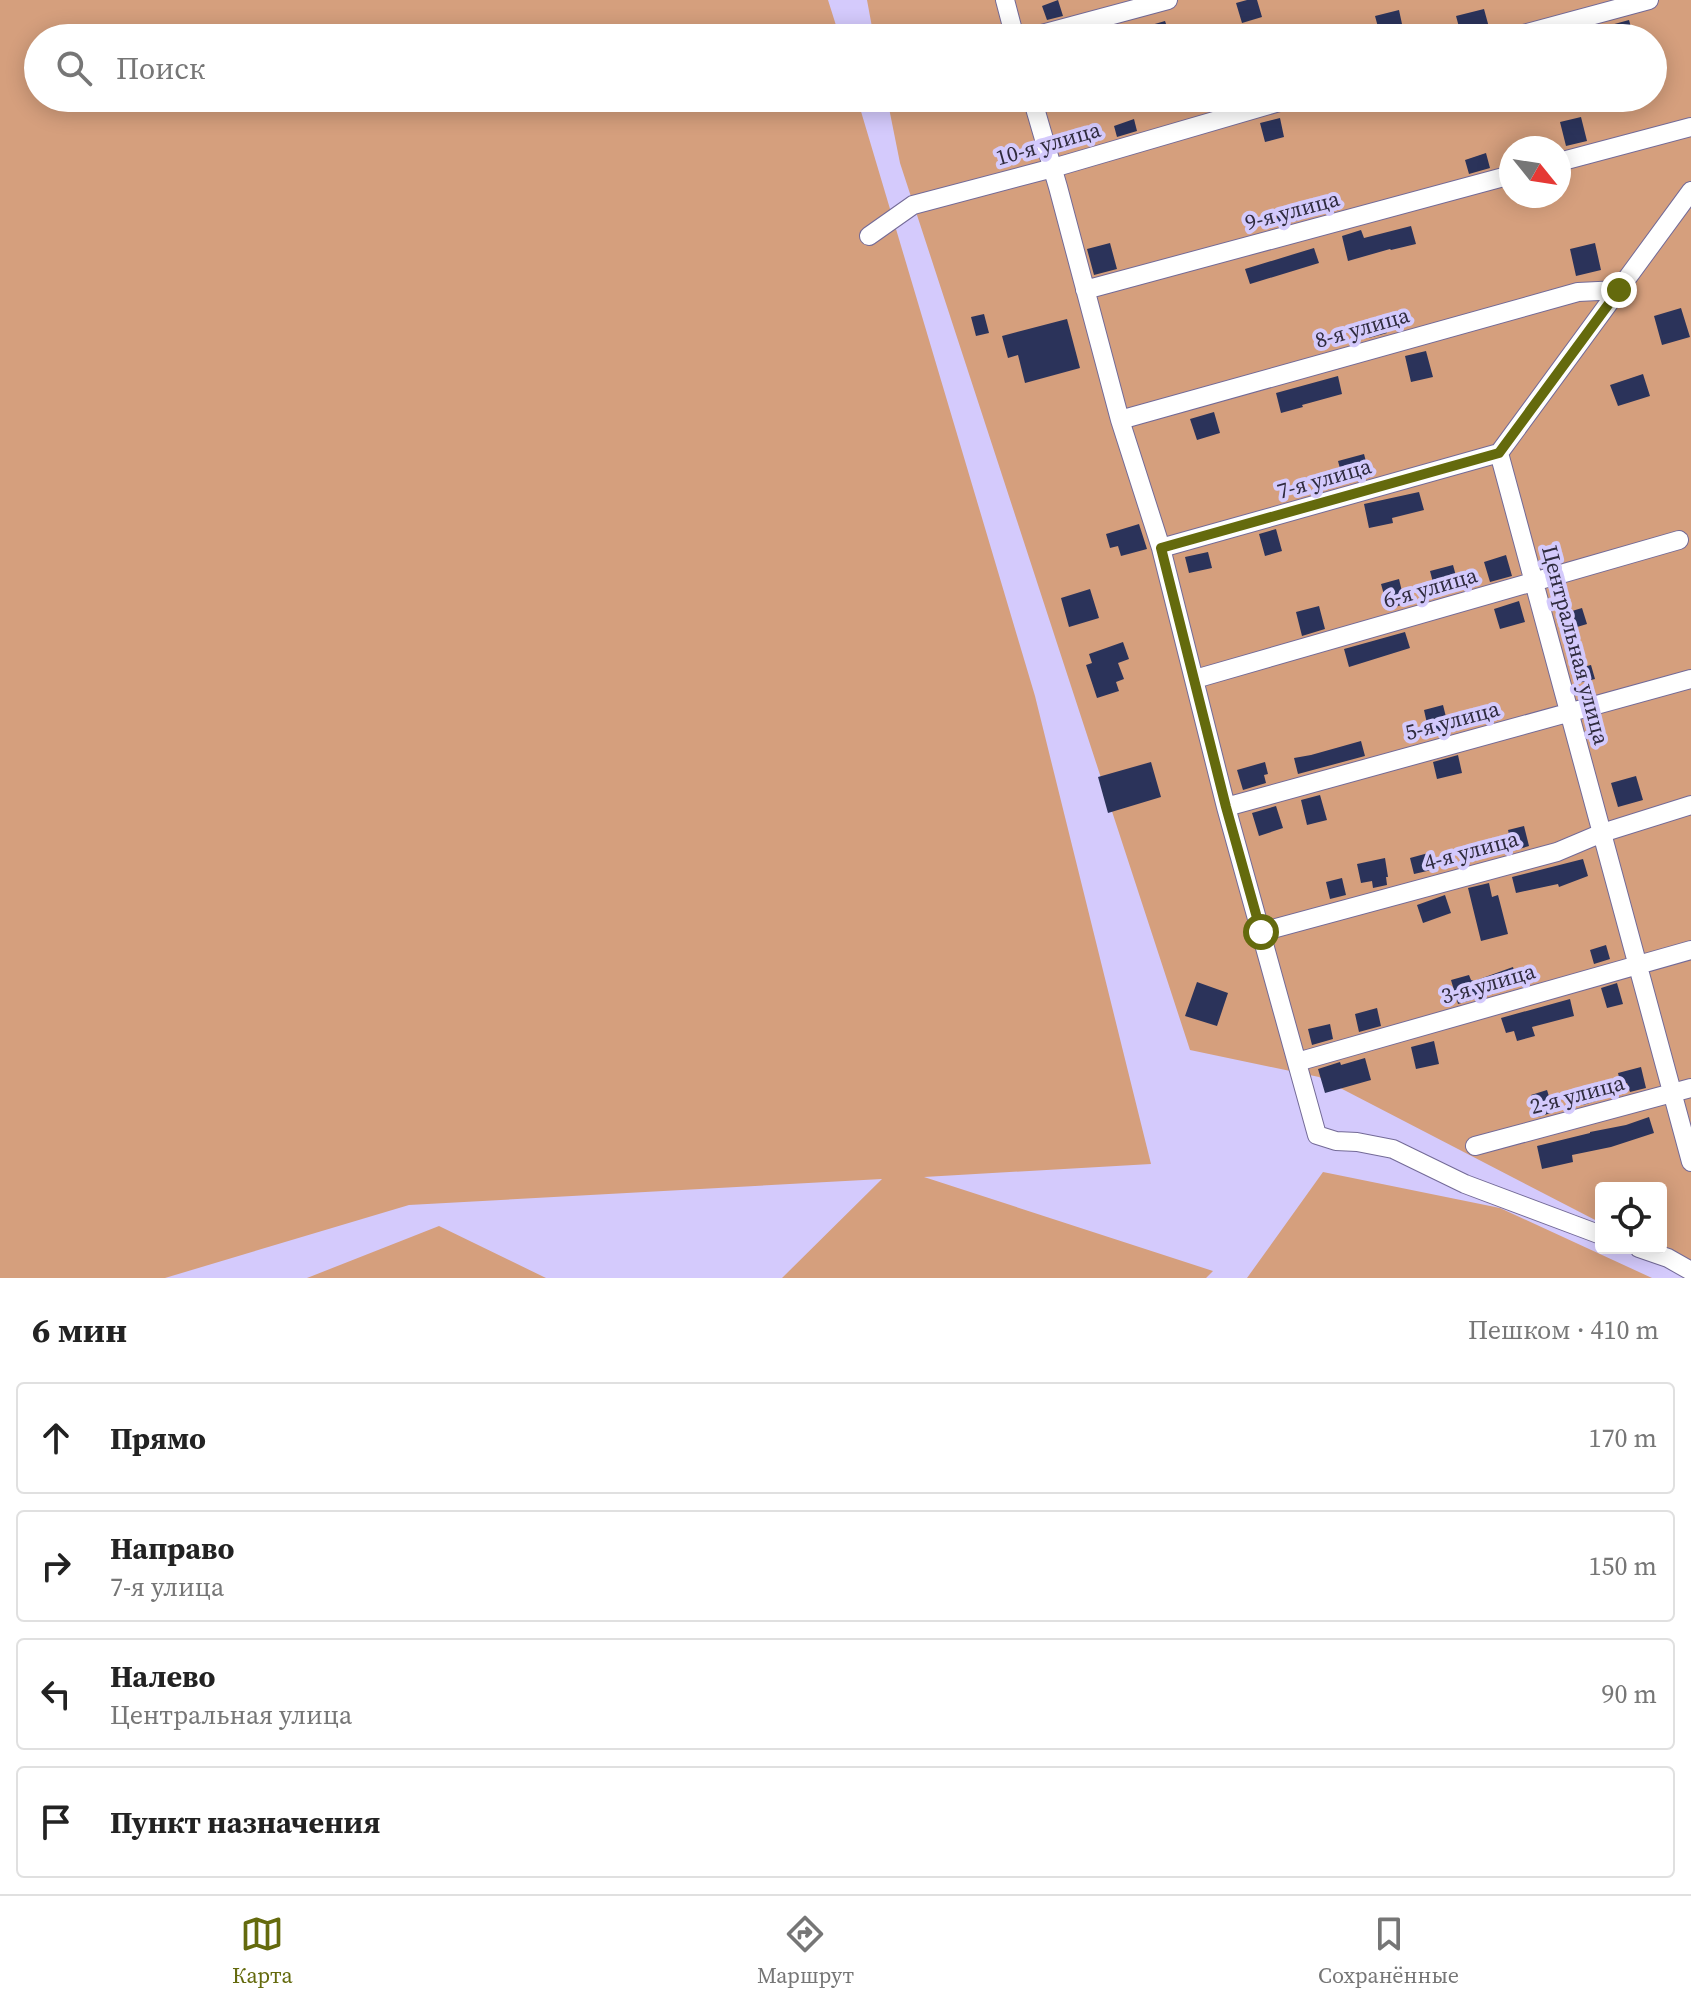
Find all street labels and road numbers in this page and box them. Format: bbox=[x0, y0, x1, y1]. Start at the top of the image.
street label: 10-я улица bbox=[992, 114, 1105, 172]
street label: 9-я улица bbox=[1241, 183, 1343, 237]
street label: 8-я улица bbox=[1311, 299, 1413, 355]
street label: 7-я улица bbox=[1273, 450, 1375, 506]
street label: Центральная улица bbox=[1535, 542, 1617, 749]
street label: 6-я улица bbox=[1379, 559, 1481, 615]
street label: 5-я улица bbox=[1401, 693, 1503, 747]
street label: 4-я улица bbox=[1420, 823, 1522, 877]
street label: 3-я улица bbox=[1437, 955, 1539, 1011]
street label: 2-я улица bbox=[1526, 1067, 1628, 1121]

